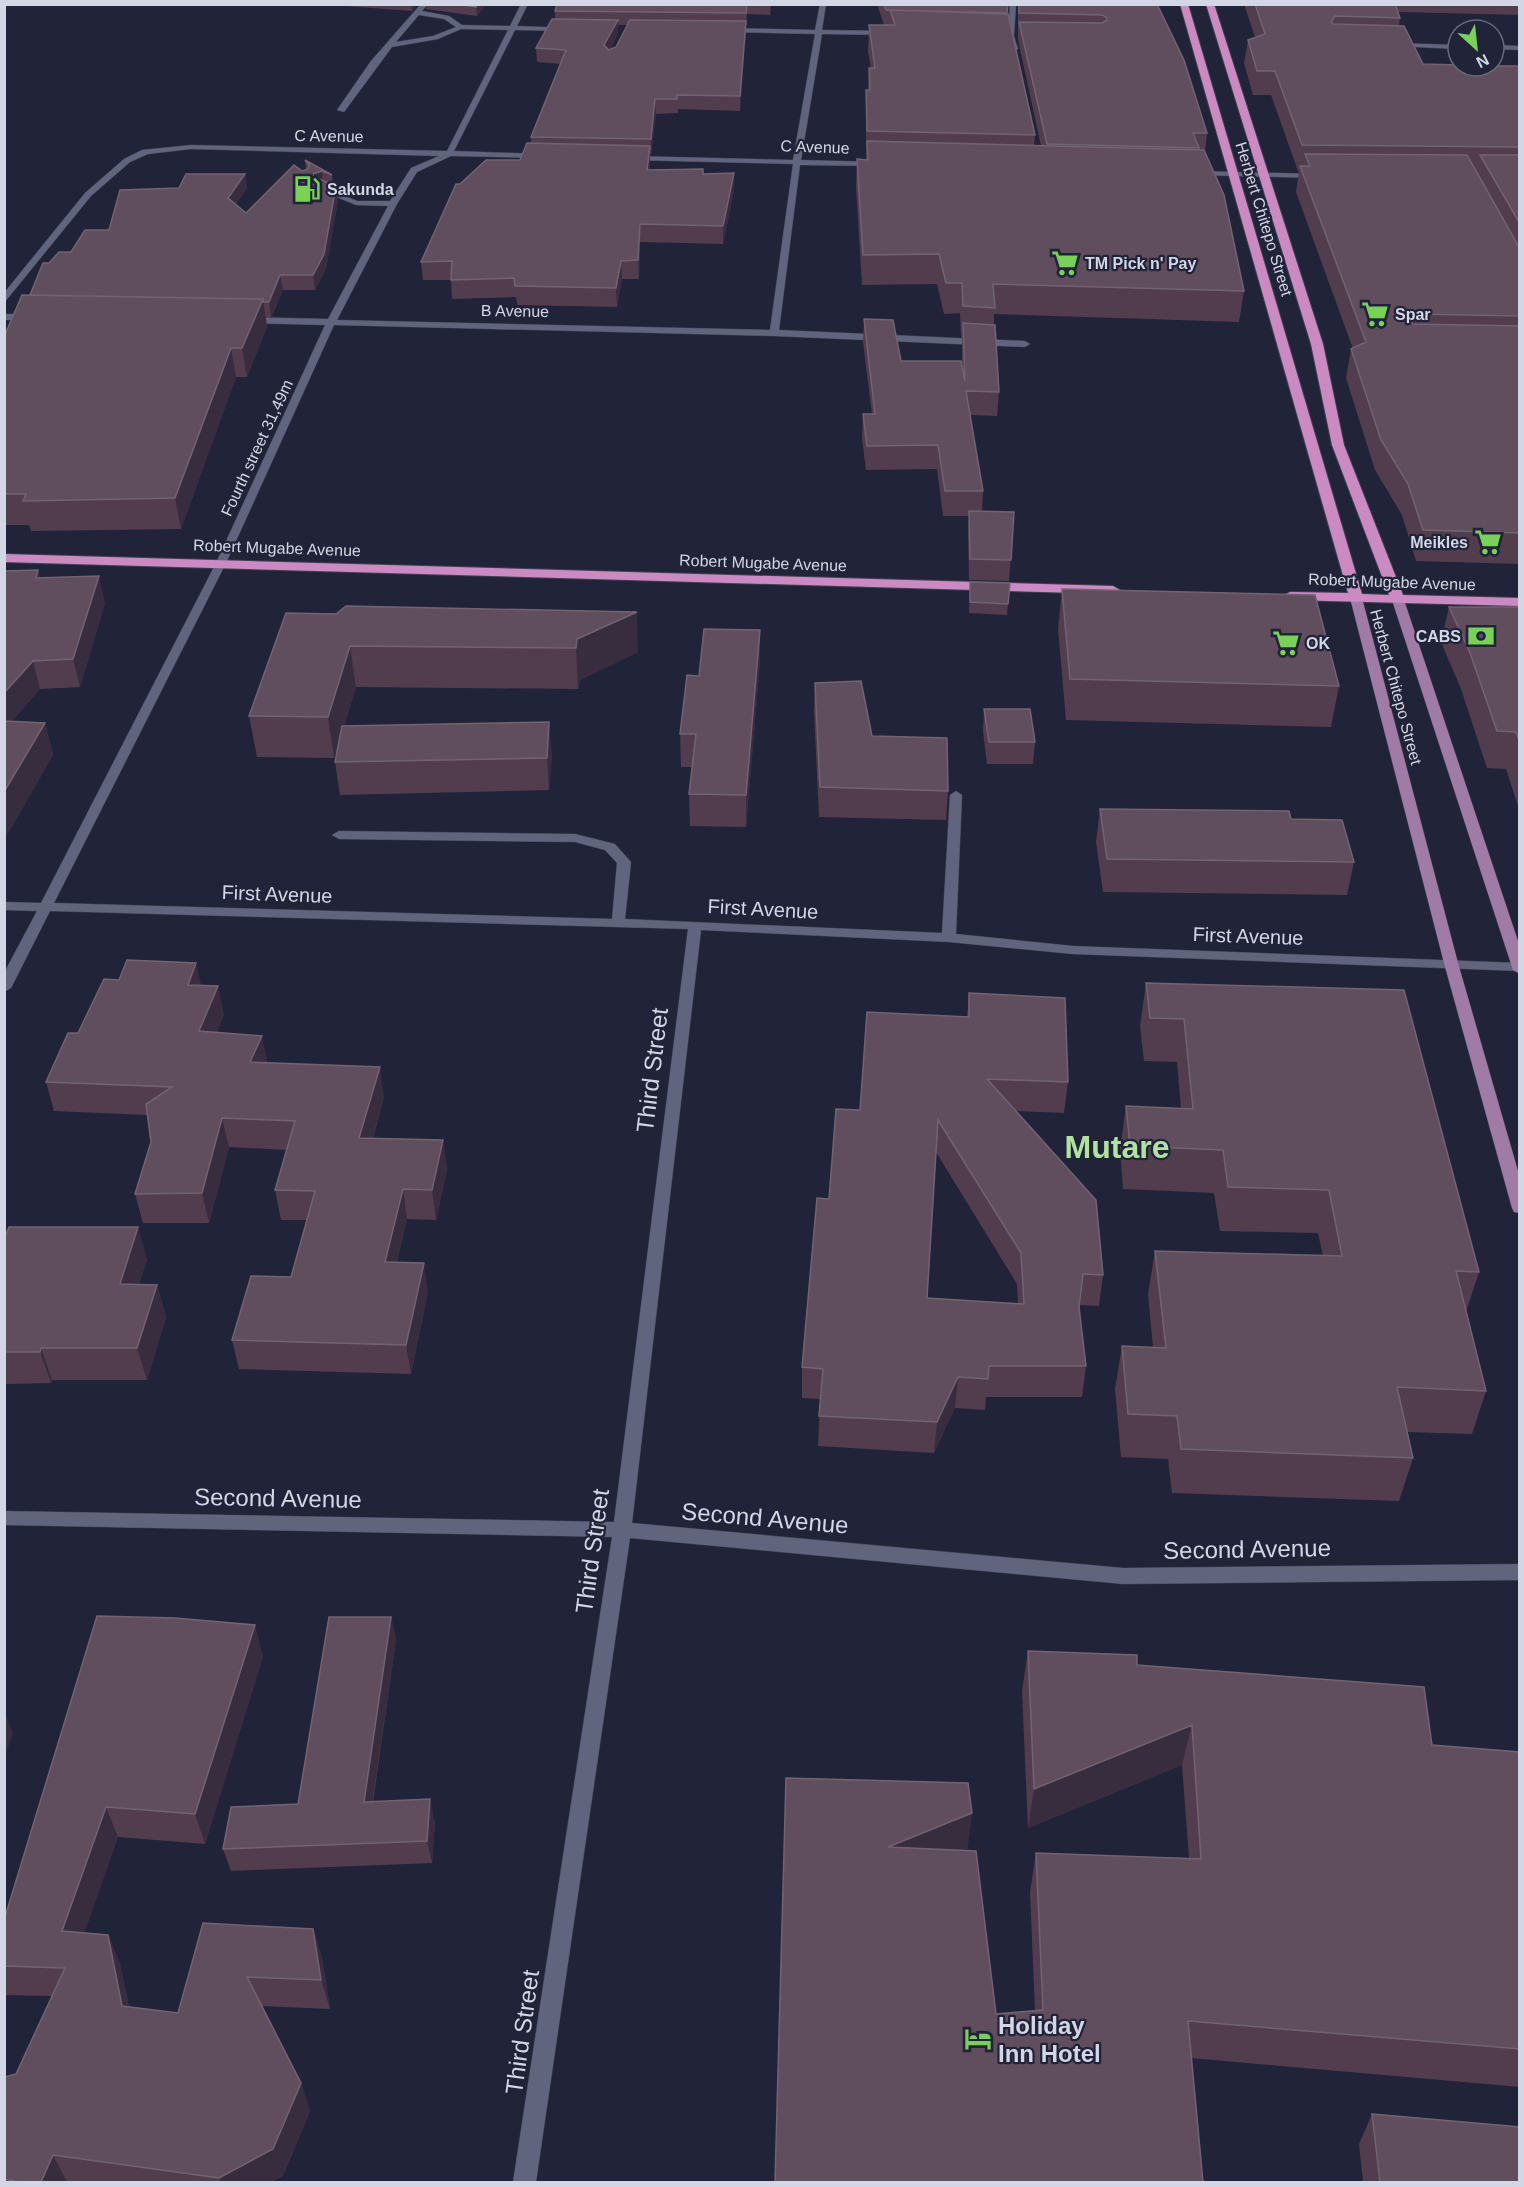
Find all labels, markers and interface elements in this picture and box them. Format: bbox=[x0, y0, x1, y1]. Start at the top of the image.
north arrow bbox=[1446, 18, 1506, 78]
text: N bbox=[1474, 51, 1492, 71]
street label: C Avenue bbox=[294, 127, 364, 145]
street label: C Avenue bbox=[780, 137, 850, 157]
street label: Herbert Chitepo Street bbox=[1232, 140, 1296, 299]
fuel station icon: Sakunda bbox=[292, 174, 322, 204]
place label: Sakunda bbox=[327, 181, 394, 198]
supermarket icon: TM Pick n' Pay bbox=[1050, 248, 1080, 278]
place label: TM Pick n' Pay bbox=[1085, 255, 1197, 272]
supermarket icon: Spar bbox=[1360, 299, 1390, 329]
street label: B Avenue bbox=[481, 302, 549, 320]
place label: Spar bbox=[1395, 306, 1431, 323]
street label: Fourth street 31,49m bbox=[218, 377, 296, 519]
supermarket icon: Meikles bbox=[1473, 527, 1503, 557]
place label: Meikles bbox=[1410, 534, 1468, 551]
street label: Robert Mugabe Avenue bbox=[193, 537, 361, 559]
street label: Robert Mugabe Avenue bbox=[679, 552, 847, 574]
street label: Robert Mugabe Avenue bbox=[1308, 571, 1476, 593]
street label: Herbert Chitepo Street bbox=[1367, 607, 1425, 767]
bank icon: CABS bbox=[1466, 621, 1496, 651]
supermarket icon: OK bbox=[1271, 628, 1301, 658]
place label: CABS bbox=[1416, 628, 1461, 645]
place label: OK bbox=[1306, 635, 1330, 652]
street label: First Avenue bbox=[221, 881, 333, 907]
street label: First Avenue bbox=[707, 895, 819, 923]
street label: First Avenue bbox=[1192, 923, 1304, 949]
street label: Third Street bbox=[631, 1006, 673, 1134]
district label: Mutare bbox=[1065, 1129, 1169, 1165]
street label: Second Avenue bbox=[194, 1483, 362, 1513]
street label: Third Street bbox=[570, 1487, 614, 1615]
street label: Second Avenue bbox=[680, 1497, 850, 1539]
street label: Second Avenue bbox=[1163, 1534, 1331, 1564]
street label: Third Street bbox=[500, 1968, 544, 2096]
place label: Holiday Inn Hotel bbox=[998, 2012, 1101, 2067]
hotel icon: Holiday Inn Hotel bbox=[963, 2024, 993, 2054]

